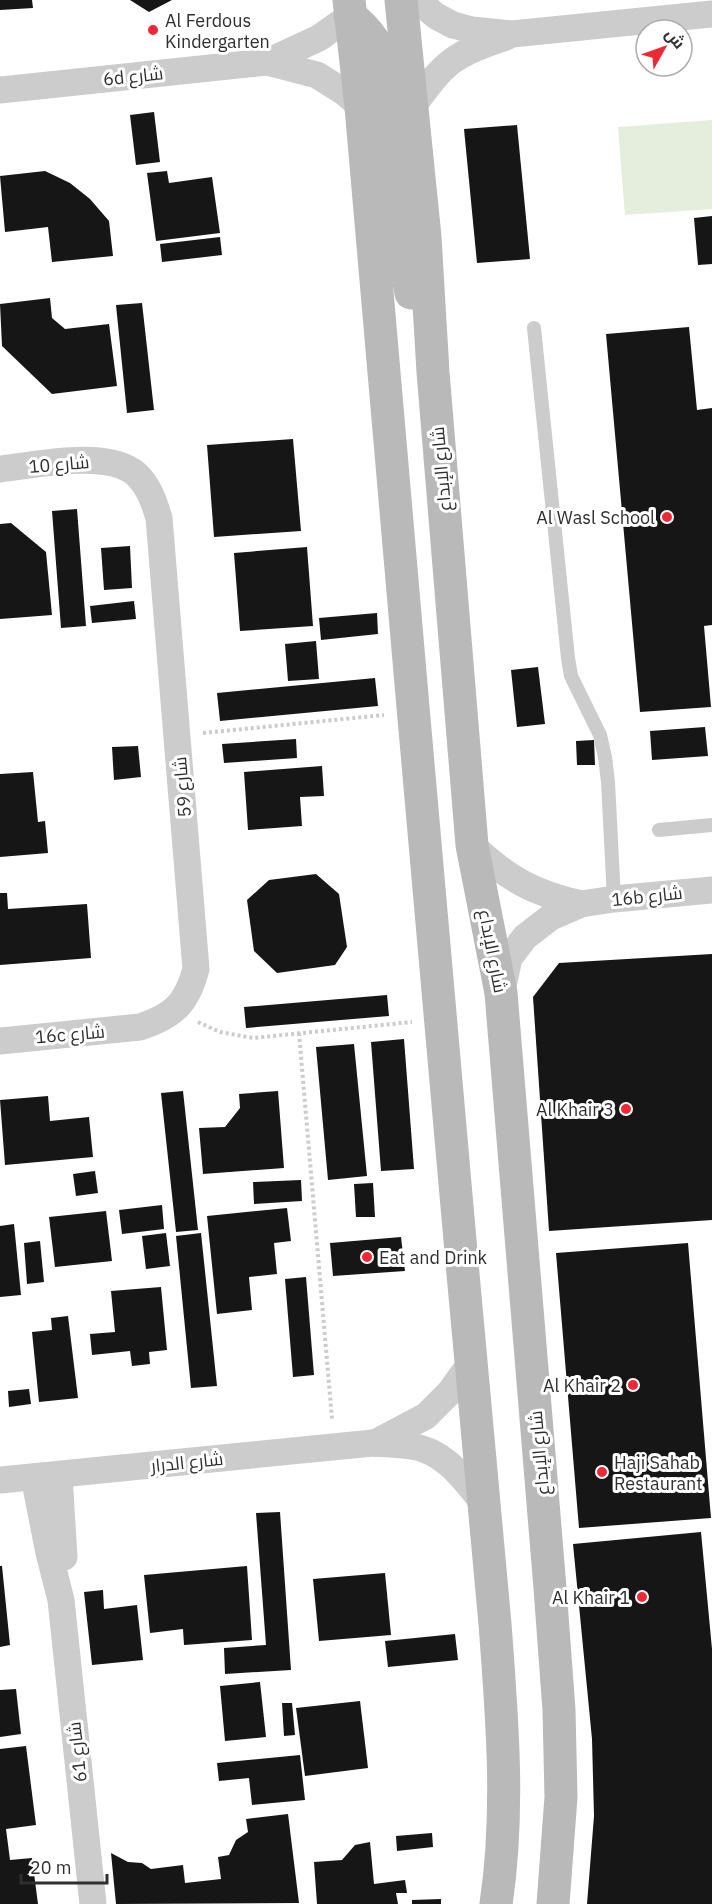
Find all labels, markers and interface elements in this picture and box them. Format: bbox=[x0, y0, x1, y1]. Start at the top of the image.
place label: Al Ferdous Kindergarten bbox=[165, 9, 270, 53]
north arrow bbox=[634, 18, 694, 78]
marker: Al Ferdous Kindergarten bbox=[146, 23, 160, 37]
text: ش bbox=[661, 24, 690, 53]
street label: 6d شارع bbox=[102, 61, 164, 92]
street label: شارع الإبداع bbox=[426, 426, 457, 512]
street label: شارع 10 bbox=[28, 450, 90, 479]
place label: Al Wasl School bbox=[536, 506, 655, 529]
marker: Al Wasl School bbox=[660, 510, 674, 524]
street label: شارع 59 bbox=[168, 756, 197, 818]
street label: 16b شارع bbox=[610, 881, 684, 912]
street label: شارع الإبداع bbox=[473, 907, 512, 995]
street label: 16c شارع bbox=[34, 1020, 106, 1049]
place label: Al Khair 3 bbox=[536, 1098, 614, 1121]
marker: Al Khair 3 bbox=[619, 1102, 633, 1116]
place label: Eat and Drink bbox=[379, 1246, 488, 1269]
marker: Eat and Drink bbox=[360, 1250, 374, 1264]
place label: Al Khair 2 bbox=[543, 1374, 621, 1397]
marker: Al Khair 2 bbox=[626, 1378, 640, 1392]
street label: شارع الإبداع bbox=[524, 1410, 555, 1496]
street label: شارع الدرار bbox=[149, 1447, 225, 1478]
place label: Haji Sahab Restaurant bbox=[614, 1451, 703, 1495]
marker: Haji Sahab Restaurant bbox=[595, 1465, 609, 1479]
place label: Al Khair 1 bbox=[552, 1586, 630, 1609]
marker: Al Khair 1 bbox=[635, 1590, 649, 1604]
street label: شارع 61 bbox=[62, 1720, 93, 1783]
scale bar bbox=[21, 1847, 106, 1885]
text: 20 m bbox=[30, 1856, 72, 1879]

